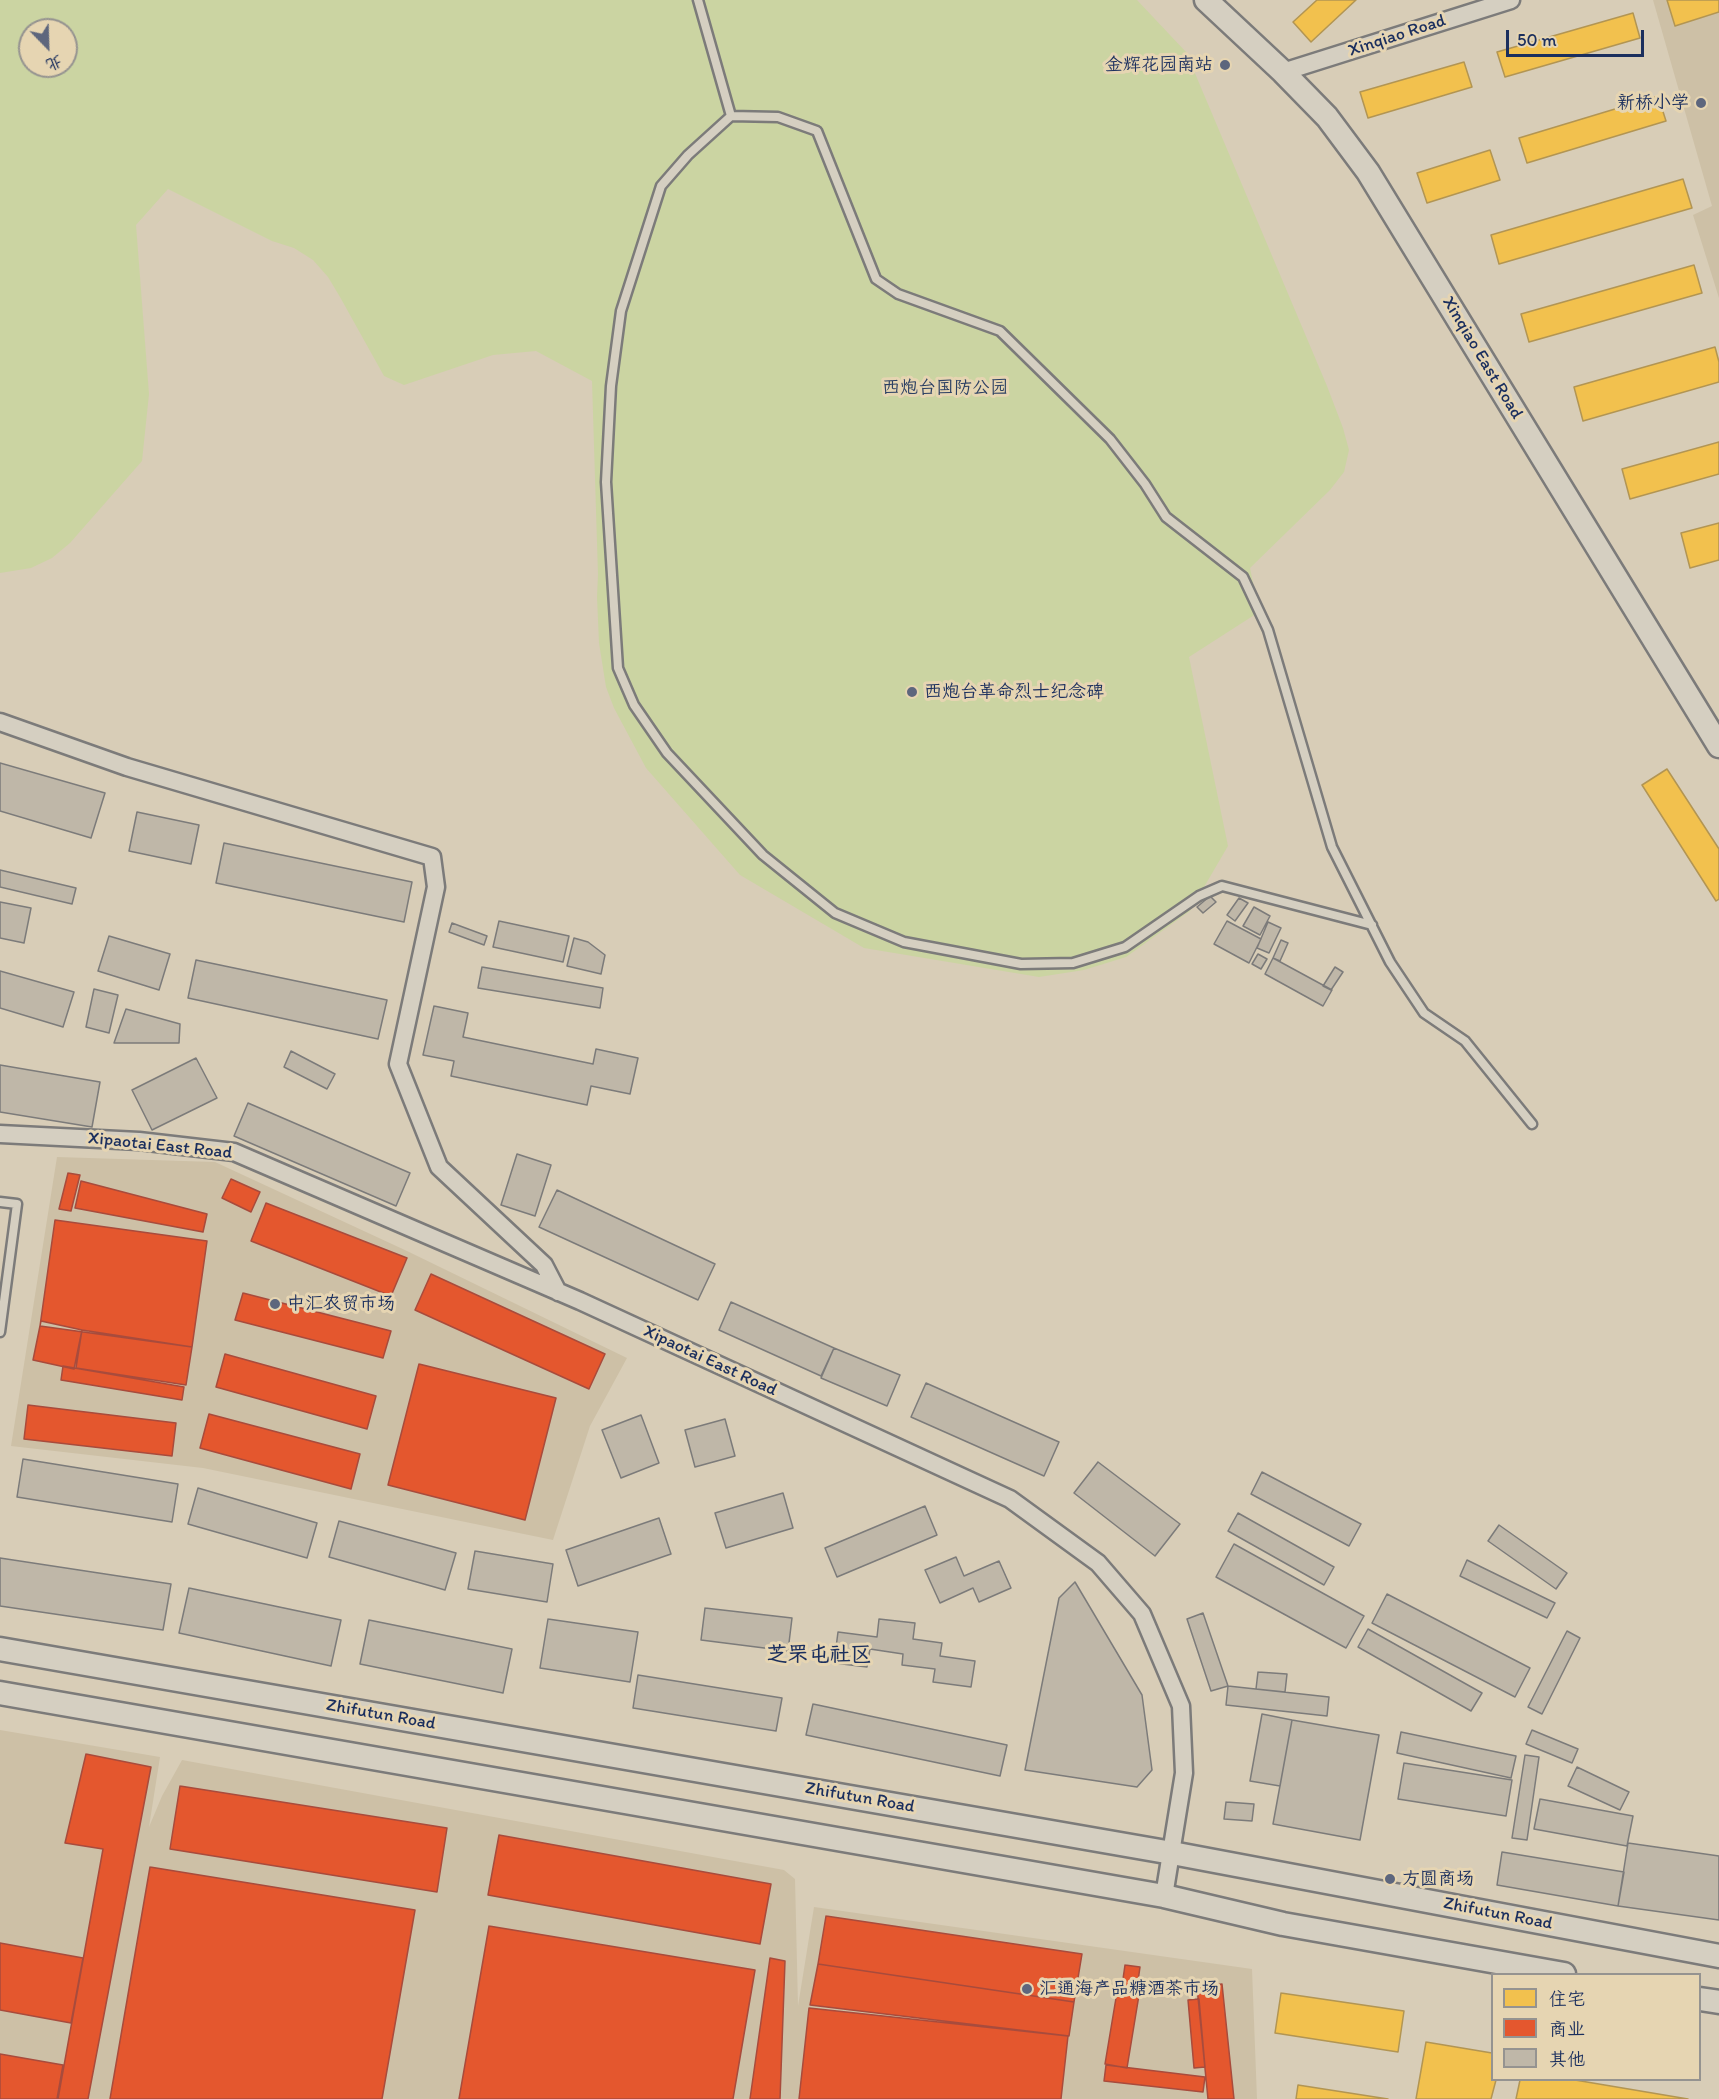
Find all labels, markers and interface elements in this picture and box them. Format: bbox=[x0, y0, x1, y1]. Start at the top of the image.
street label: Xinqiao Road bbox=[1345, 10, 1449, 62]
north arrow bbox=[18, 18, 78, 78]
scale bar bbox=[1509, 18, 1647, 56]
text: 50 m bbox=[1517, 29, 1557, 51]
text: 北 bbox=[43, 51, 66, 75]
place label: 金辉花园南站 bbox=[1105, 54, 1213, 76]
marker: 金辉花园南站 bbox=[1218, 58, 1232, 72]
place label: 新桥小学 bbox=[1617, 92, 1689, 114]
marker: 新桥小学 bbox=[1694, 96, 1708, 110]
street label: Xinqiao East Road bbox=[1437, 293, 1527, 423]
park label: 西炮台国防公园 bbox=[882, 377, 1008, 399]
place label: 西炮台革命烈士纪念碑 bbox=[924, 681, 1104, 703]
marker: 西炮台革命烈士纪念碑 bbox=[905, 685, 919, 699]
street label: Xipaotai East Road bbox=[87, 1128, 233, 1164]
place label: 中汇农贸市场 bbox=[287, 1293, 395, 1315]
marker: 中汇农贸市场 bbox=[268, 1297, 282, 1311]
street label: Xipaotai East Road bbox=[640, 1321, 780, 1401]
district label: 芝罘屯社区 bbox=[767, 1643, 871, 1669]
street label: Zhifutun Road bbox=[325, 1695, 437, 1735]
street label: Zhifutun Road bbox=[804, 1778, 916, 1818]
place label: 方圆商场 bbox=[1402, 1868, 1474, 1890]
marker: 方圆商场 bbox=[1383, 1872, 1397, 1886]
street label: Zhifutun Road bbox=[1442, 1893, 1554, 1935]
legend bbox=[1491, 1973, 1701, 2081]
place label: 汇通海产品糖酒茶市场 bbox=[1039, 1978, 1219, 2000]
marker: 汇通海产品糖酒茶市场 bbox=[1020, 1982, 1034, 1996]
text: 住宅 bbox=[1549, 1988, 1585, 2010]
text: 商业 bbox=[1549, 2018, 1585, 2040]
text: 其他 bbox=[1549, 2048, 1585, 2070]

